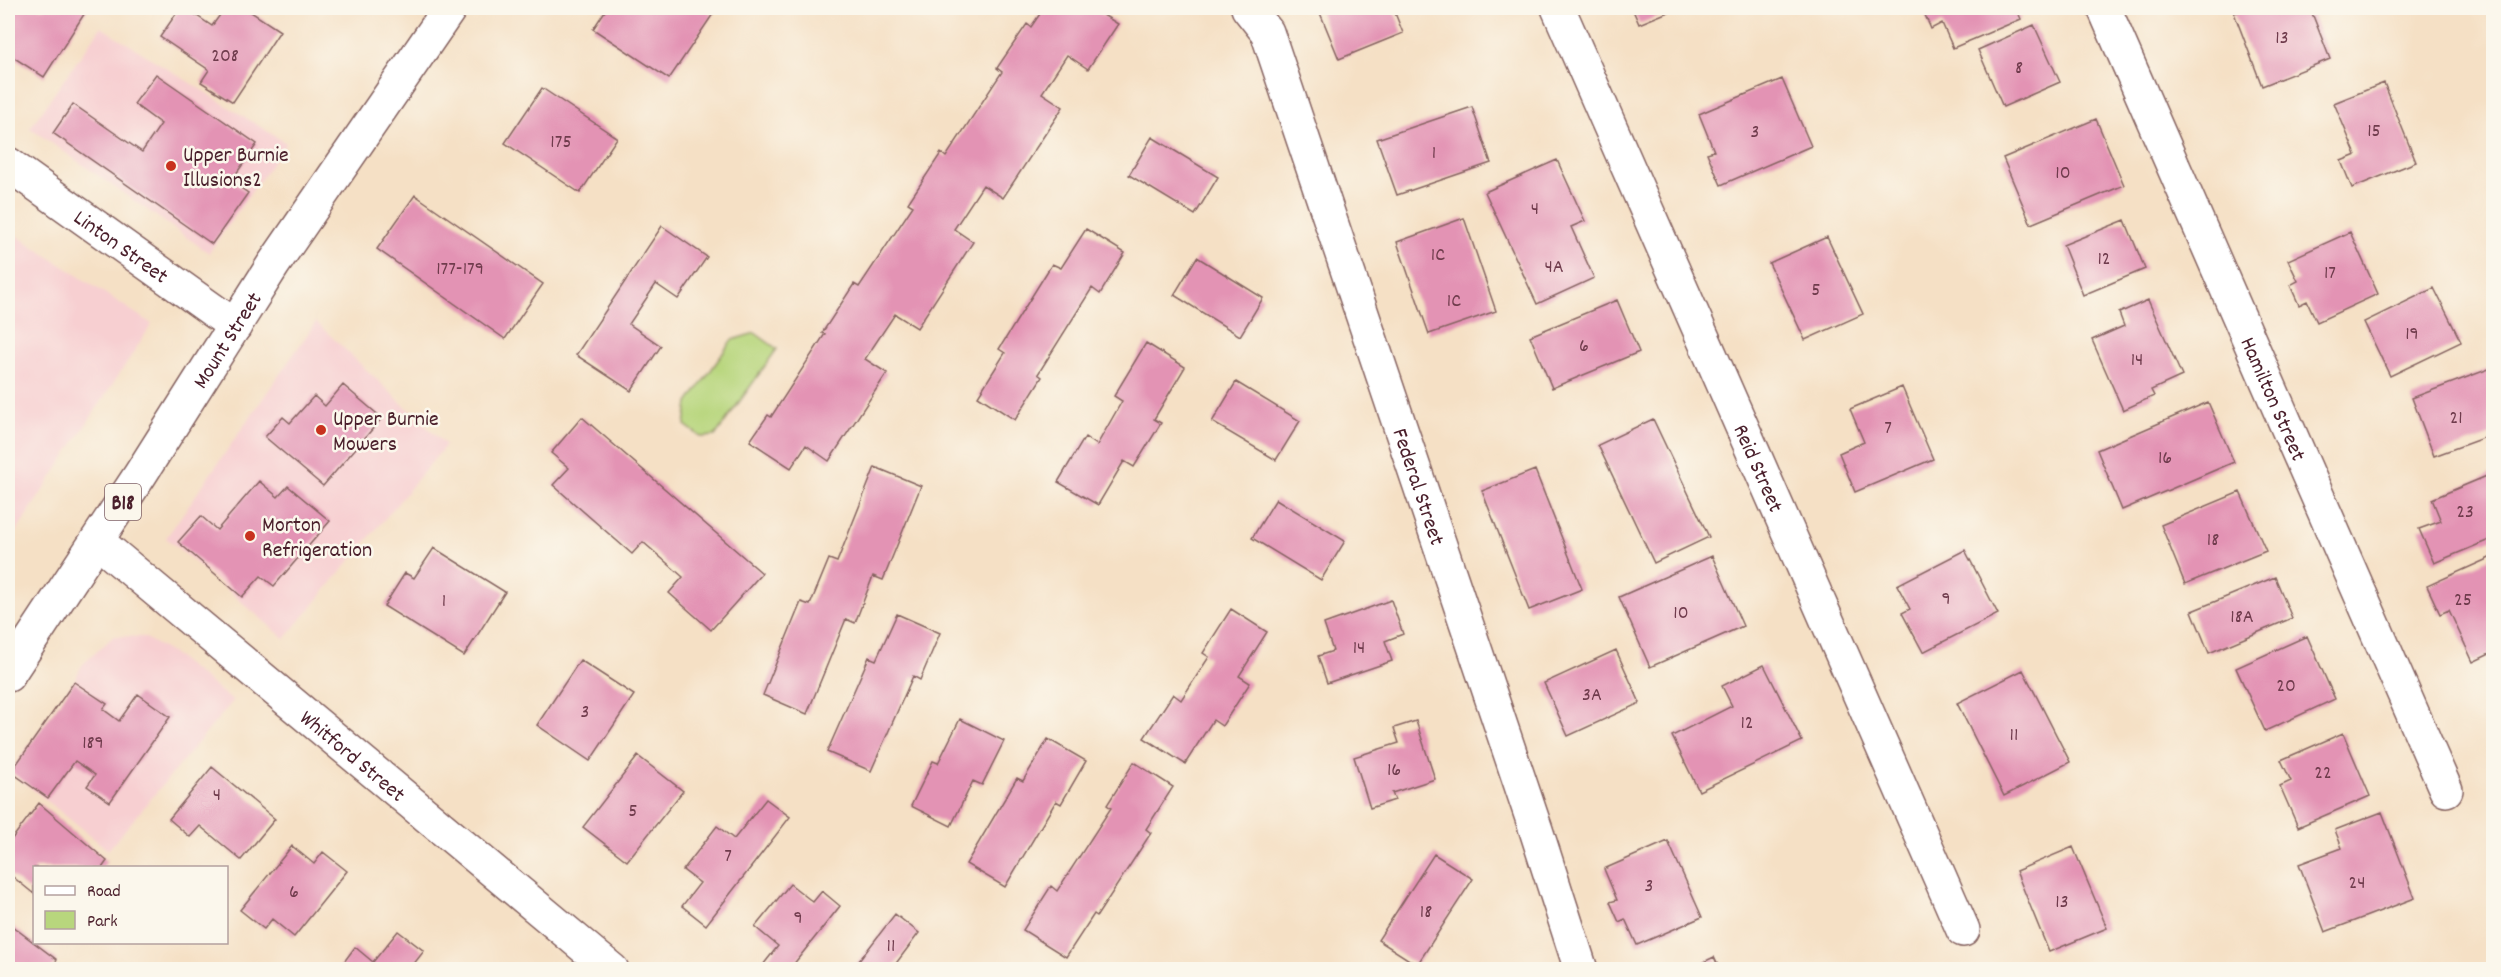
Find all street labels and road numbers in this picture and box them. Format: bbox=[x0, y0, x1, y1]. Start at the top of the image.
street label: Linton Street bbox=[66, 204, 174, 293]
street label: Mount Street bbox=[186, 287, 271, 396]
street label: Hamilton Street bbox=[2231, 333, 2312, 467]
street label: Reid Street bbox=[1724, 420, 1790, 518]
street label: Federal Street bbox=[1383, 425, 1451, 550]
road number: B18 bbox=[105, 484, 141, 520]
street label: Whitford Street bbox=[292, 704, 411, 811]

